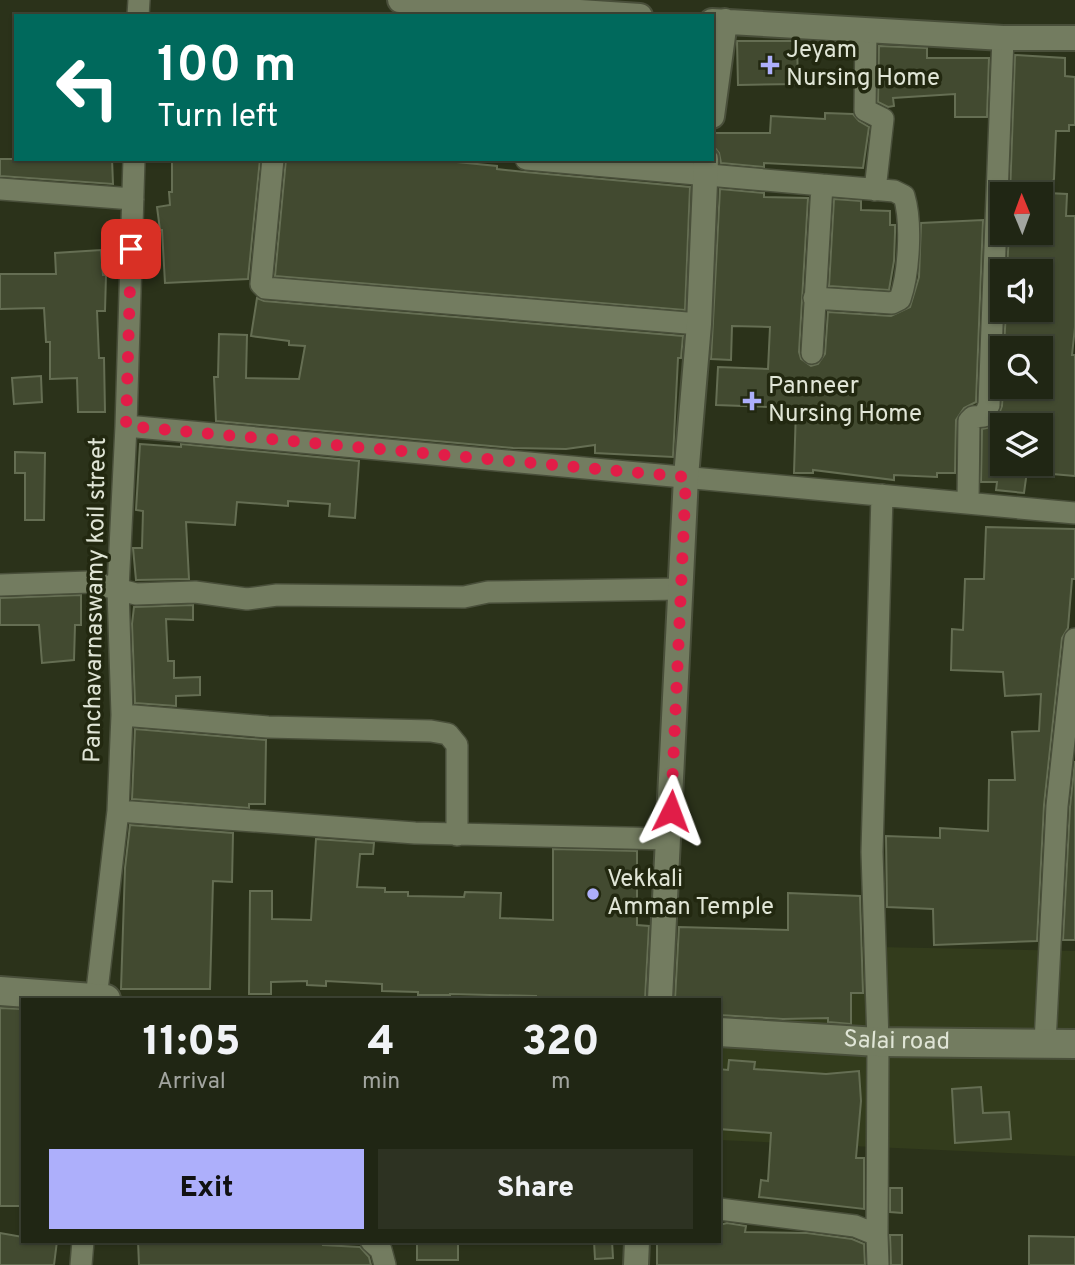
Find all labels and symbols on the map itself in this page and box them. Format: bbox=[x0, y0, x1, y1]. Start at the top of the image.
place label: Jeyam Nursing Home bbox=[786, 36, 940, 94]
marker: Jeyam Nursing Home bbox=[760, 55, 780, 75]
north arrow bbox=[990, 182, 1054, 245]
pin bbox=[101, 219, 161, 279]
place label: Panneer Nursing Home bbox=[768, 372, 922, 430]
marker: Panneer Nursing Home bbox=[742, 391, 762, 411]
street label: Panchavarnaswamy koil street bbox=[78, 437, 114, 763]
position arrow bbox=[634, 774, 708, 848]
place label: Vekkali Amman Temple bbox=[607, 865, 774, 923]
marker: Vekkali Amman Temple bbox=[585, 886, 601, 902]
street label: Salai road bbox=[842, 1025, 950, 1058]

